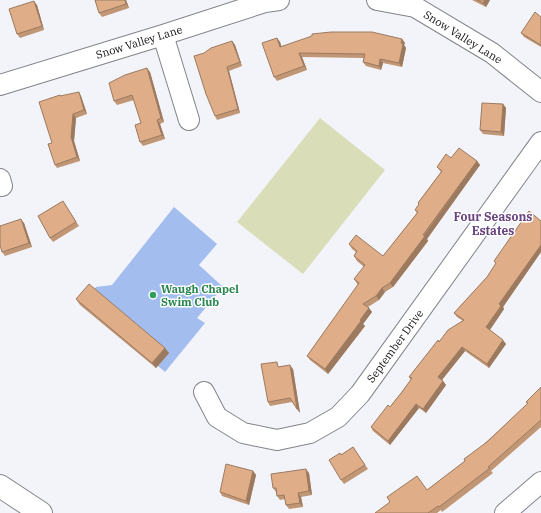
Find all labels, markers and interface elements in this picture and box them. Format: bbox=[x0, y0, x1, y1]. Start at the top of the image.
street label: Snow Valley Lane bbox=[421, 7, 505, 67]
street label: Snow Valley Lane bbox=[94, 22, 184, 62]
district label: Four Seasons Estates bbox=[454, 209, 532, 238]
place label: Waugh Chapel Swim Club bbox=[161, 282, 239, 309]
marker: Waugh Chapel Swim Club bbox=[148, 290, 158, 300]
street label: September Drive bbox=[364, 307, 426, 385]

